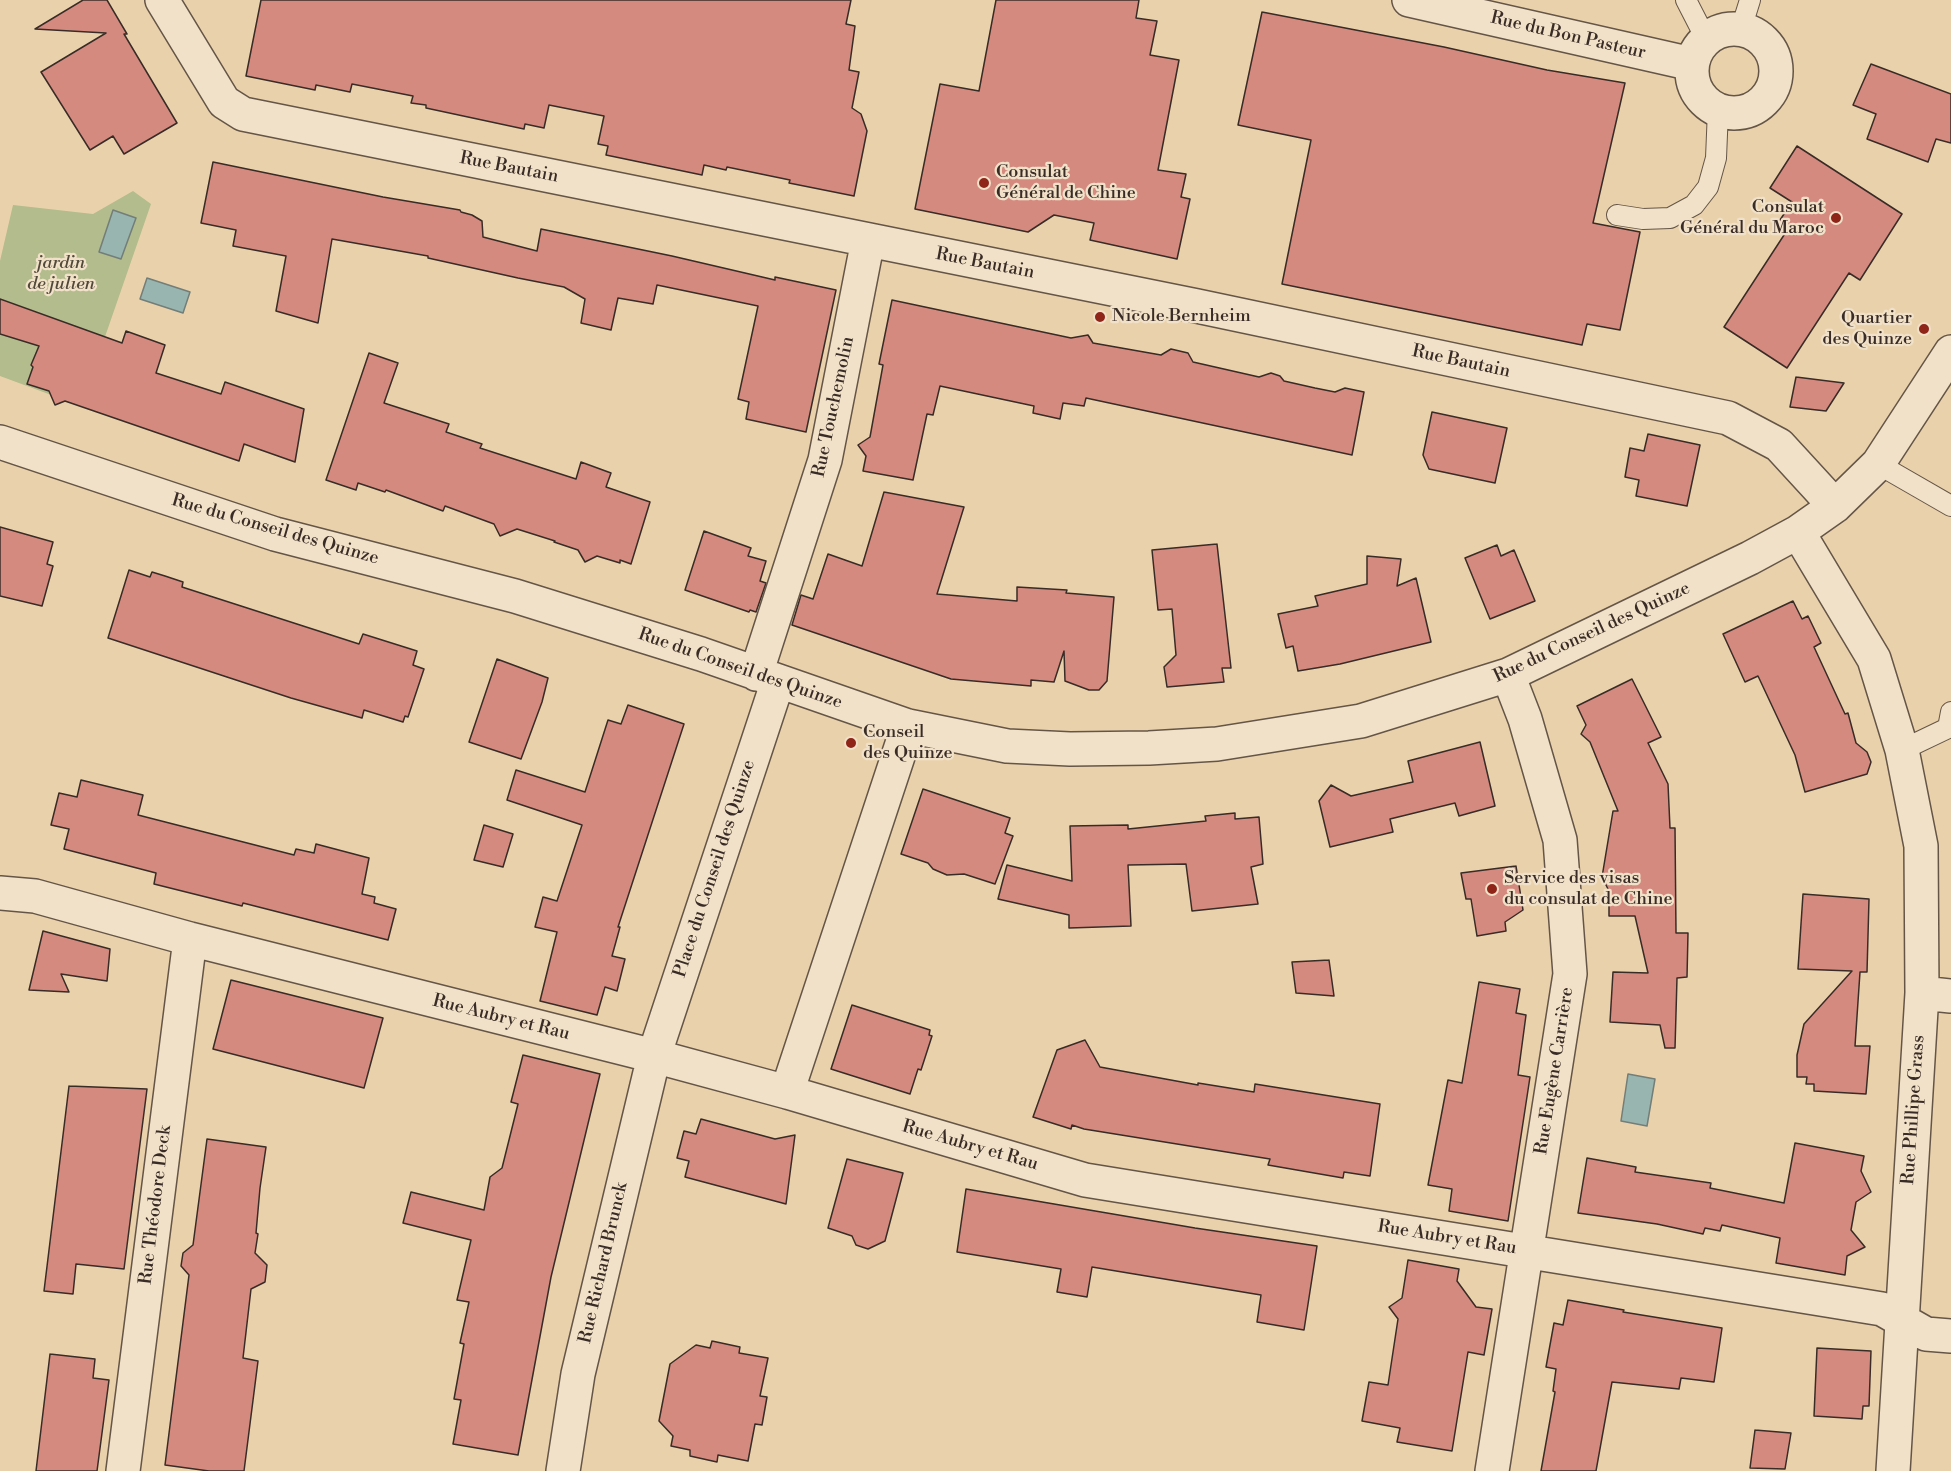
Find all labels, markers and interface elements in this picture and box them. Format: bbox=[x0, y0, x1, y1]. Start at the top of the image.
street label: Rue du Bon Pasteur bbox=[1488, 8, 1648, 64]
street label: Rue Bautain bbox=[458, 148, 560, 188]
place label: Consulat Général de Chine bbox=[996, 162, 1136, 204]
marker: Consulat Général de Chine bbox=[977, 176, 991, 190]
place label: Consulat Général du Maroc bbox=[1680, 197, 1824, 240]
marker: Consulat Général du Maroc bbox=[1829, 211, 1843, 225]
street label: Rue Bautain bbox=[934, 244, 1036, 284]
park label: jardin de julien bbox=[27, 253, 95, 296]
place label: Nicole Bernheim bbox=[1112, 306, 1251, 328]
place label: Quartier des Quinze bbox=[1822, 308, 1912, 350]
marker: Nicole Bernheim bbox=[1093, 310, 1107, 324]
marker: Quartier des Quinze bbox=[1917, 322, 1931, 336]
street label: Rue Touchemolin bbox=[809, 335, 859, 479]
street label: Rue Bautain bbox=[1410, 341, 1512, 383]
street label: Rue du Conseil des Quinze bbox=[169, 490, 381, 570]
street label: Rue du Conseil des Quinze bbox=[1490, 578, 1694, 688]
street label: Rue du Conseil des Quinze bbox=[635, 624, 845, 714]
place label: Conseil des Quinze bbox=[863, 722, 953, 764]
marker: Conseil des Quinze bbox=[844, 736, 858, 750]
street label: Place du Conseil des Quinze bbox=[670, 757, 760, 981]
place label: Service des visas du consulat de Chine bbox=[1504, 868, 1673, 910]
marker: Service des visas du consulat de Chine bbox=[1485, 882, 1499, 896]
street label: Rue Eugène Carrière bbox=[1531, 986, 1579, 1156]
street label: Rue Aubry et Rau bbox=[430, 991, 572, 1045]
street label: Rue Phillipe Grass bbox=[1898, 1034, 1930, 1186]
street label: Rue Aubry et Rau bbox=[899, 1116, 1041, 1176]
street label: Rue Théodore Deck bbox=[136, 1124, 176, 1286]
street label: Rue Richard Brunck bbox=[575, 1180, 633, 1346]
street label: Rue Aubry et Rau bbox=[1376, 1216, 1518, 1260]

